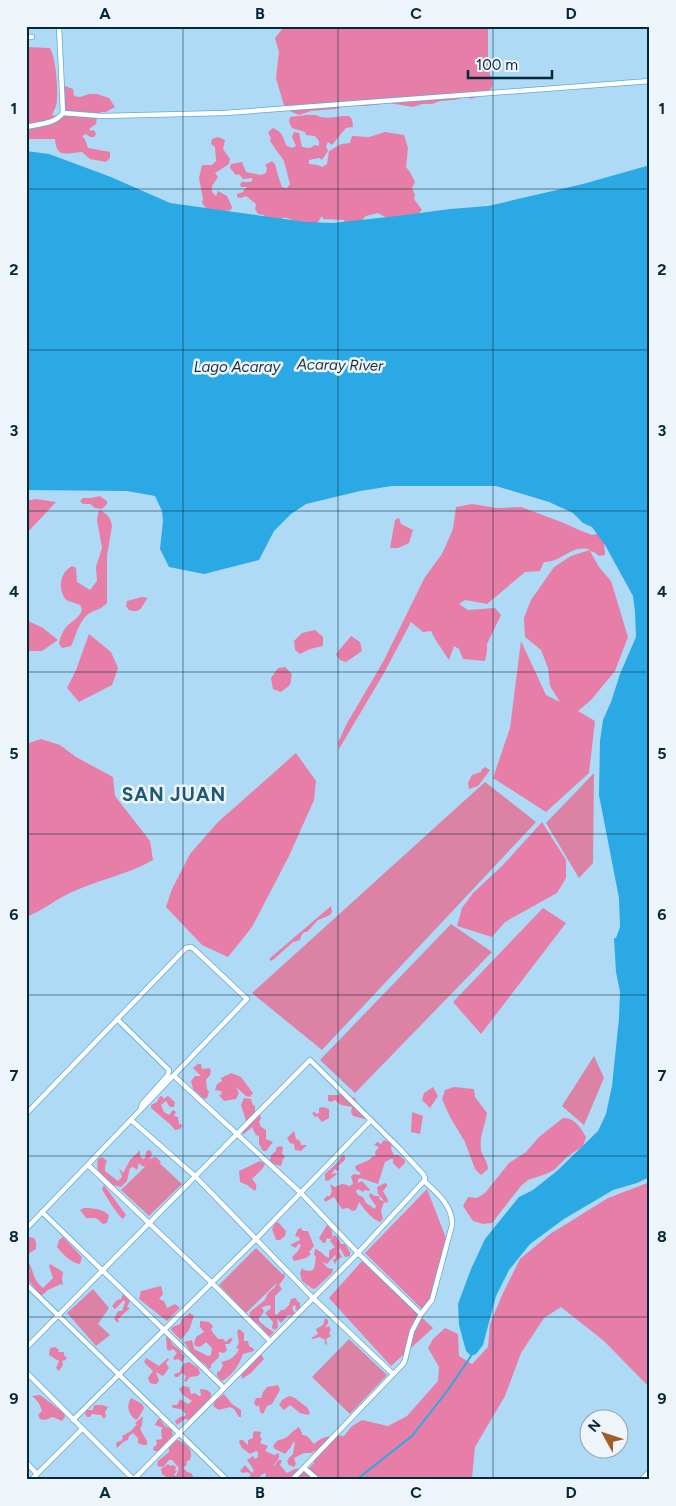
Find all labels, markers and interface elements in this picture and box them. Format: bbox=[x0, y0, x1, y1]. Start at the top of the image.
text: A bbox=[99, 4, 111, 23]
text: B bbox=[255, 4, 265, 23]
text: C bbox=[410, 4, 422, 23]
text: D bbox=[565, 4, 577, 23]
scale bar bbox=[468, 48, 552, 80]
text: 100 m bbox=[476, 56, 518, 74]
text: 1 bbox=[11, 99, 17, 118]
text: 1 bbox=[659, 99, 665, 118]
text: 2 bbox=[9, 260, 19, 279]
text: 2 bbox=[657, 260, 667, 279]
water label: Acaray River bbox=[296, 355, 384, 375]
water label: Lago Acaray bbox=[194, 358, 281, 376]
text: 3 bbox=[10, 421, 19, 440]
text: 3 bbox=[658, 421, 667, 440]
text: 4 bbox=[9, 582, 19, 601]
text: 4 bbox=[657, 582, 667, 601]
text: 5 bbox=[9, 744, 19, 763]
text: 5 bbox=[657, 744, 667, 763]
district label: SAN JUAN bbox=[122, 783, 226, 806]
text: 6 bbox=[9, 905, 19, 924]
text: 6 bbox=[657, 905, 667, 924]
text: 7 bbox=[10, 1066, 19, 1085]
text: 7 bbox=[658, 1066, 667, 1085]
text: 8 bbox=[9, 1227, 19, 1246]
text: 8 bbox=[657, 1227, 667, 1246]
text: 9 bbox=[9, 1389, 19, 1408]
text: 9 bbox=[657, 1389, 667, 1408]
north arrow bbox=[578, 1408, 628, 1458]
text: N bbox=[584, 1416, 604, 1436]
text: A bbox=[99, 1483, 111, 1502]
text: B bbox=[255, 1483, 265, 1502]
text: C bbox=[410, 1483, 422, 1502]
text: D bbox=[565, 1483, 577, 1502]

